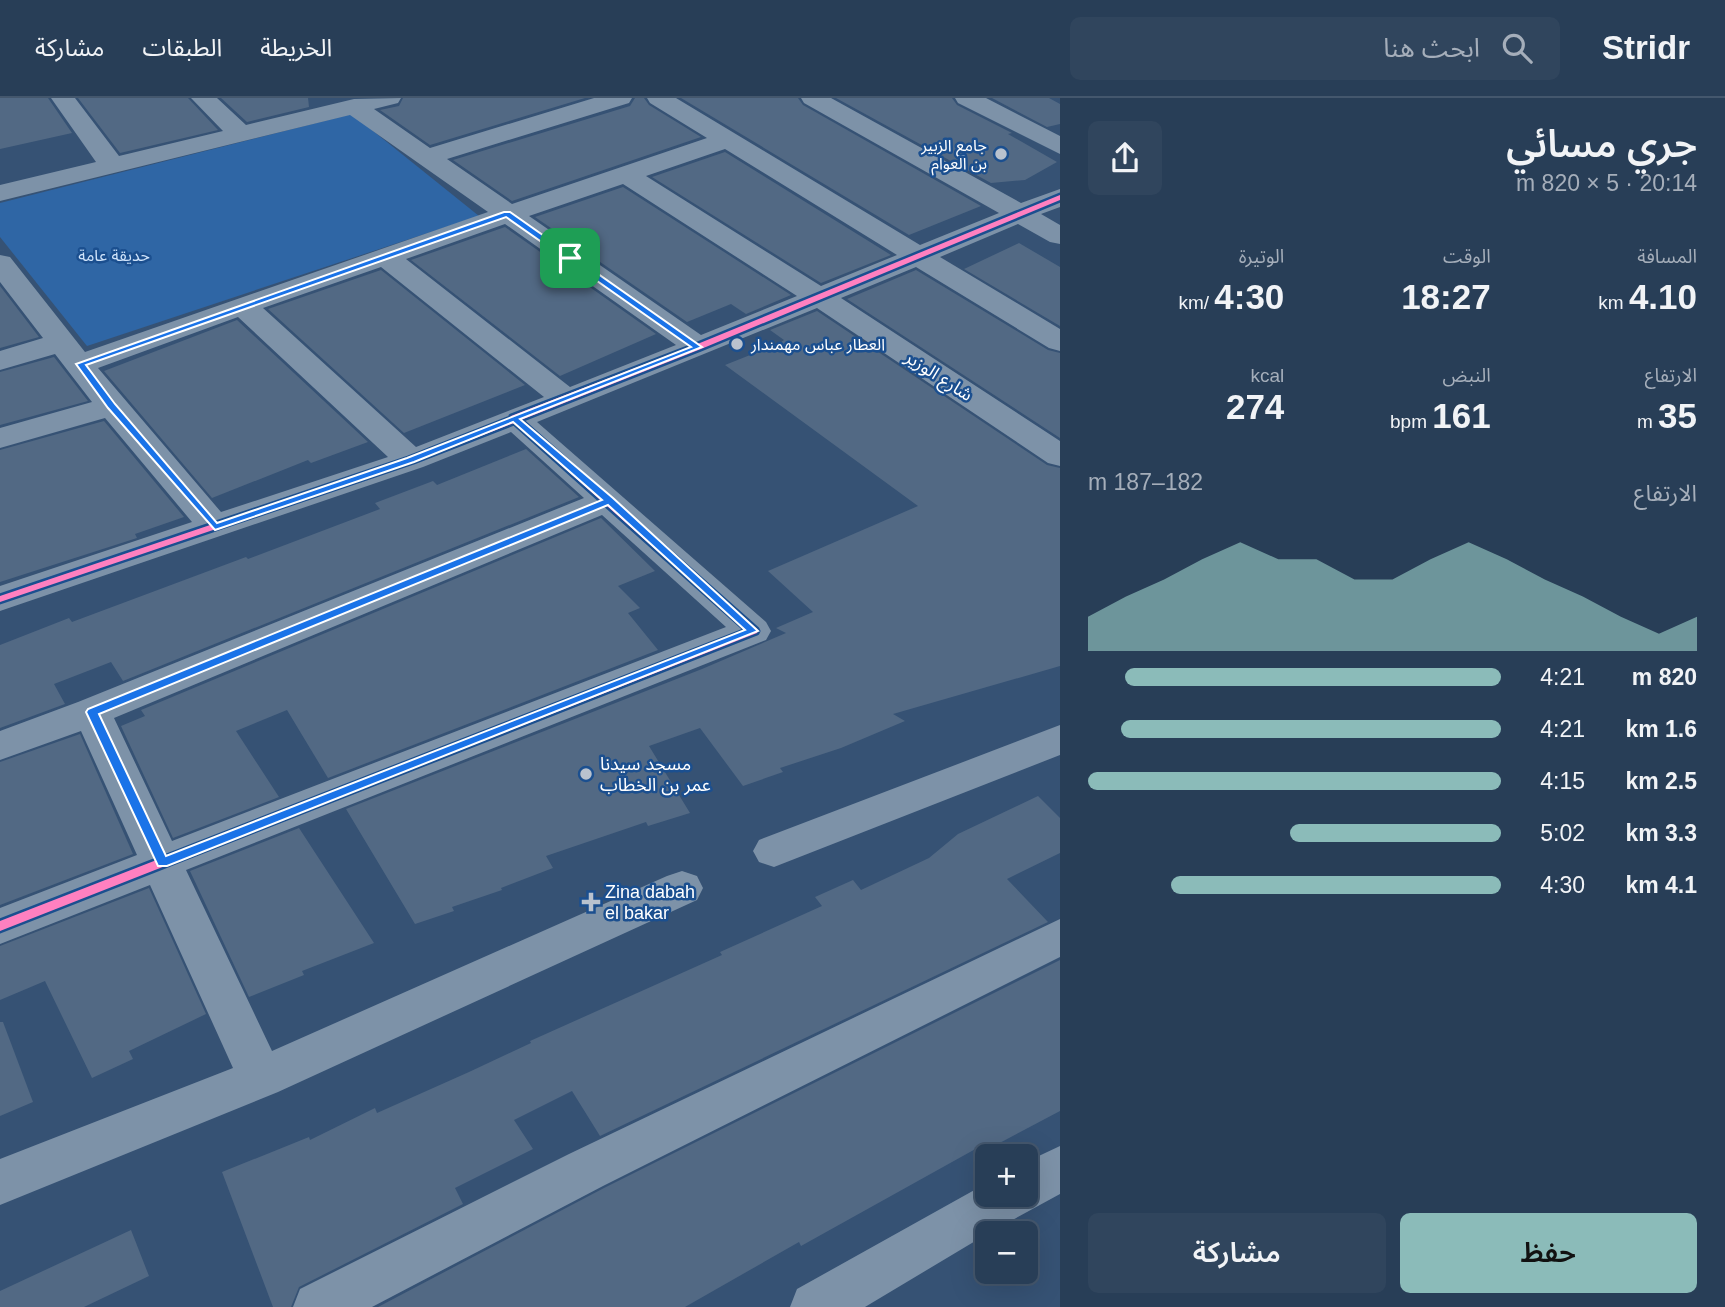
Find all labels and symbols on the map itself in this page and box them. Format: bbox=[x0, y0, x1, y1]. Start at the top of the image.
place label: جامع الزبير بن العوام bbox=[920, 137, 987, 176]
marker: جامع الزبير بن العوام bbox=[993, 146, 1009, 162]
pin bbox=[540, 228, 600, 288]
park label: حديقة عامة bbox=[78, 247, 150, 264]
marker: العطار عباس مهمندار bbox=[729, 336, 745, 352]
place label: العطار عباس مهمندار bbox=[750, 336, 885, 354]
street label: شارع الوزير bbox=[899, 346, 976, 408]
place label: مسجد سيدنا عمر بن الخطاب bbox=[600, 754, 711, 796]
marker: مسجد سيدنا عمر بن الخطاب bbox=[578, 766, 594, 782]
place label: Zina dabah el bakar bbox=[605, 882, 695, 923]
marker: Zina dabah el bakar bbox=[583, 894, 599, 910]

